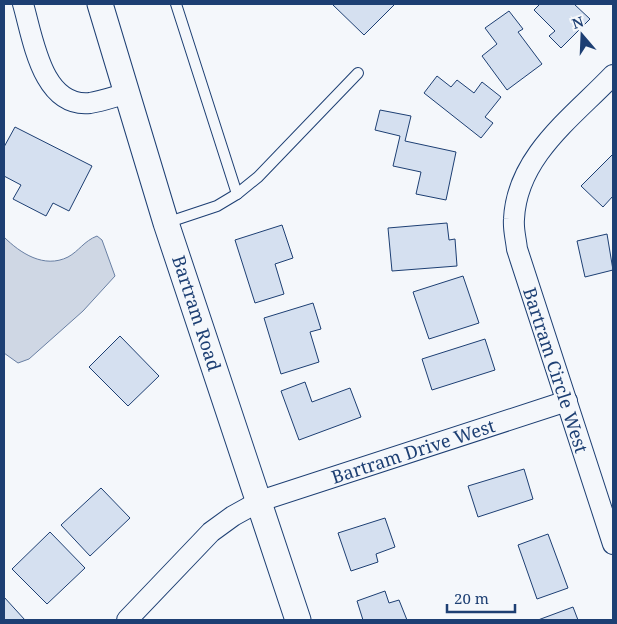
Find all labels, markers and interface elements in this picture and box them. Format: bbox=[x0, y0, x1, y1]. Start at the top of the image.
north arrow bbox=[557, 10, 607, 60]
text: N bbox=[569, 11, 586, 33]
street label: Bartram Road bbox=[167, 252, 227, 374]
street label: Bartram Circle West bbox=[518, 284, 594, 456]
street label: Bartram Drive West bbox=[328, 413, 498, 489]
scale bar bbox=[447, 582, 514, 614]
text: 20 m bbox=[454, 588, 489, 608]

